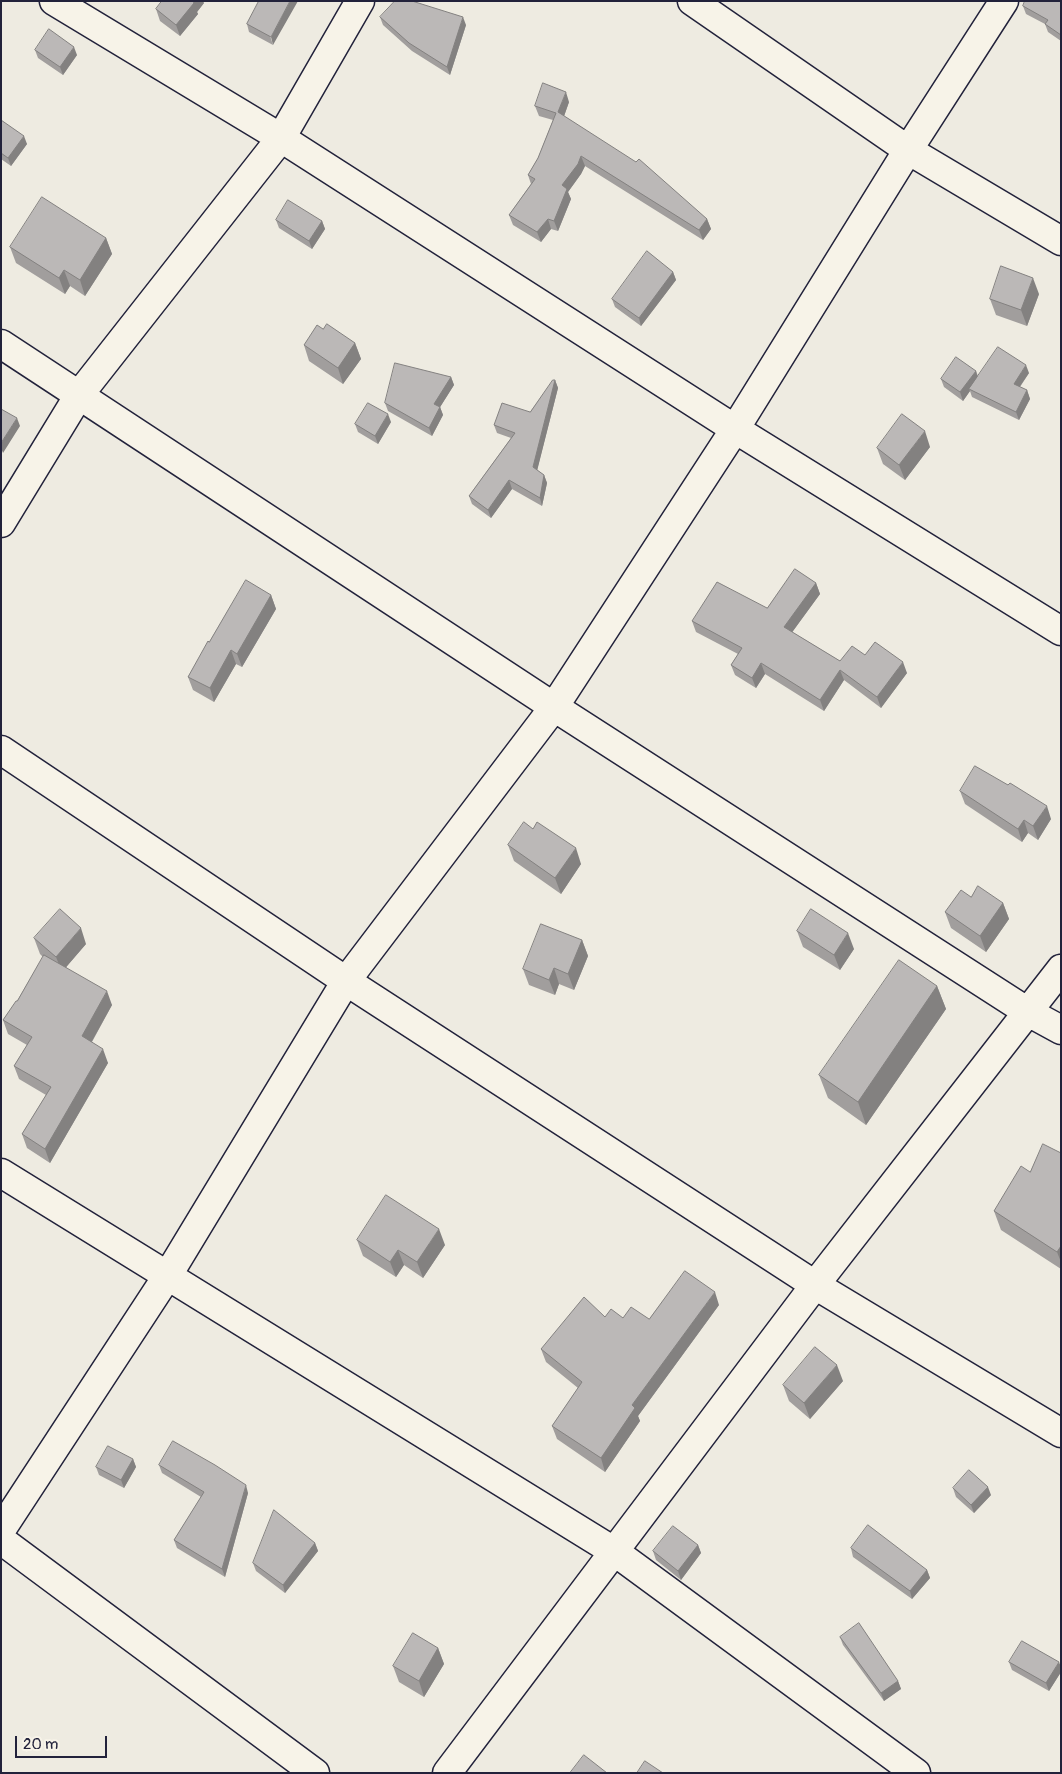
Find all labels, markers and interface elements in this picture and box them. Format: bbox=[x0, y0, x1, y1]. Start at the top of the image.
scale bar bbox=[18, 1726, 110, 1758]
text: 20 m bbox=[23, 1735, 58, 1754]

